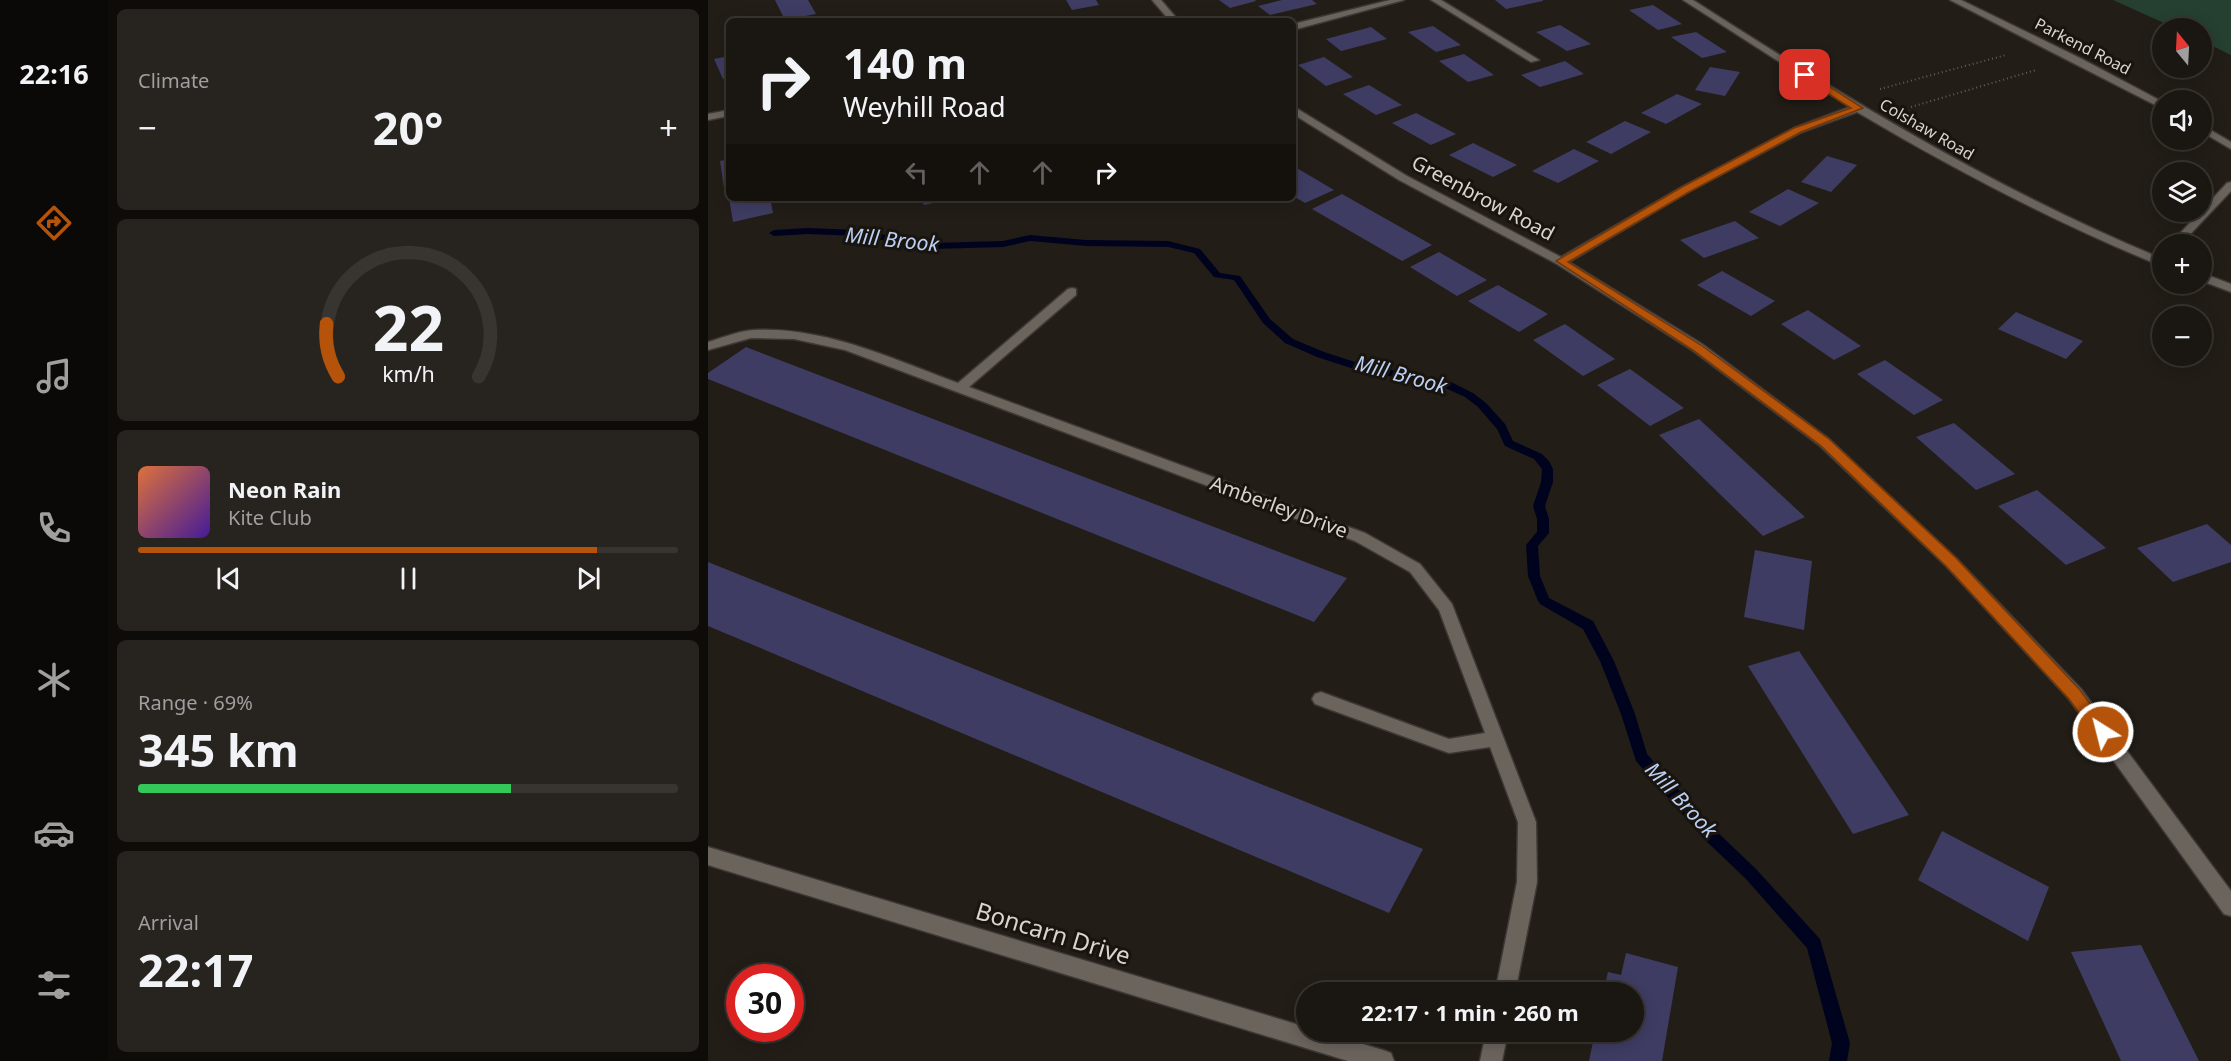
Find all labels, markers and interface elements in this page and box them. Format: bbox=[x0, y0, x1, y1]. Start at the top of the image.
street label: Parkend Road bbox=[2031, 12, 2135, 80]
north arrow bbox=[2152, 18, 2212, 78]
map controls bbox=[2152, 18, 2212, 366]
text: 140 m bbox=[843, 34, 967, 91]
icon: right bbox=[744, 42, 822, 120]
pin bbox=[1779, 49, 1830, 100]
text: 22:16 bbox=[19, 55, 89, 92]
icon: arrive bbox=[1788, 58, 1821, 91]
text: Climate bbox=[138, 67, 209, 94]
text: Weyhill Road bbox=[843, 88, 1006, 125]
button: sound bbox=[2152, 90, 2212, 150]
street label: Colshaw Road bbox=[1876, 93, 1978, 165]
text: 20° bbox=[373, 97, 443, 158]
text: − bbox=[138, 105, 157, 150]
text: + bbox=[659, 105, 678, 150]
street label: Greenbrow Road bbox=[1407, 149, 1559, 247]
icon: left bbox=[900, 156, 933, 189]
icon: ahead bbox=[963, 156, 996, 189]
icon: ahead bbox=[1026, 156, 1059, 189]
icon: right bbox=[1089, 156, 1122, 189]
button: layers bbox=[2152, 162, 2212, 222]
icon: directions bbox=[33, 202, 75, 244]
water label: Mill Brook bbox=[844, 220, 942, 258]
button: + bbox=[2152, 234, 2212, 294]
text: 22 bbox=[372, 284, 444, 369]
button: − bbox=[2152, 306, 2212, 366]
water label: Mill Brook bbox=[1352, 348, 1452, 400]
icon: music bbox=[33, 355, 75, 397]
text: km/h bbox=[382, 360, 434, 389]
street label: Amberley Drive bbox=[1207, 469, 1352, 544]
text: Neon Rain bbox=[228, 474, 341, 504]
text: Kite Club bbox=[228, 504, 312, 531]
icon: phone bbox=[33, 507, 75, 549]
icon: previous bbox=[212, 562, 245, 595]
icon: pause bbox=[392, 562, 425, 595]
icon: next bbox=[572, 562, 605, 595]
icon: climate bbox=[33, 659, 75, 701]
text: Range · 69% bbox=[138, 689, 253, 716]
position arrow bbox=[2071, 700, 2135, 764]
text: 345 km bbox=[138, 719, 299, 780]
water label: Mill Brook bbox=[1639, 755, 1725, 844]
icon: car bbox=[33, 812, 75, 854]
street label: Boncarn Drive bbox=[972, 893, 1135, 972]
text: Arrival bbox=[138, 909, 199, 936]
text: 22:17 bbox=[138, 939, 254, 1000]
icon: filters bbox=[33, 964, 75, 1006]
speed limit sign: 30 bbox=[726, 964, 804, 1042]
text: 22:17 · 1 min · 260 m bbox=[1361, 997, 1579, 1027]

